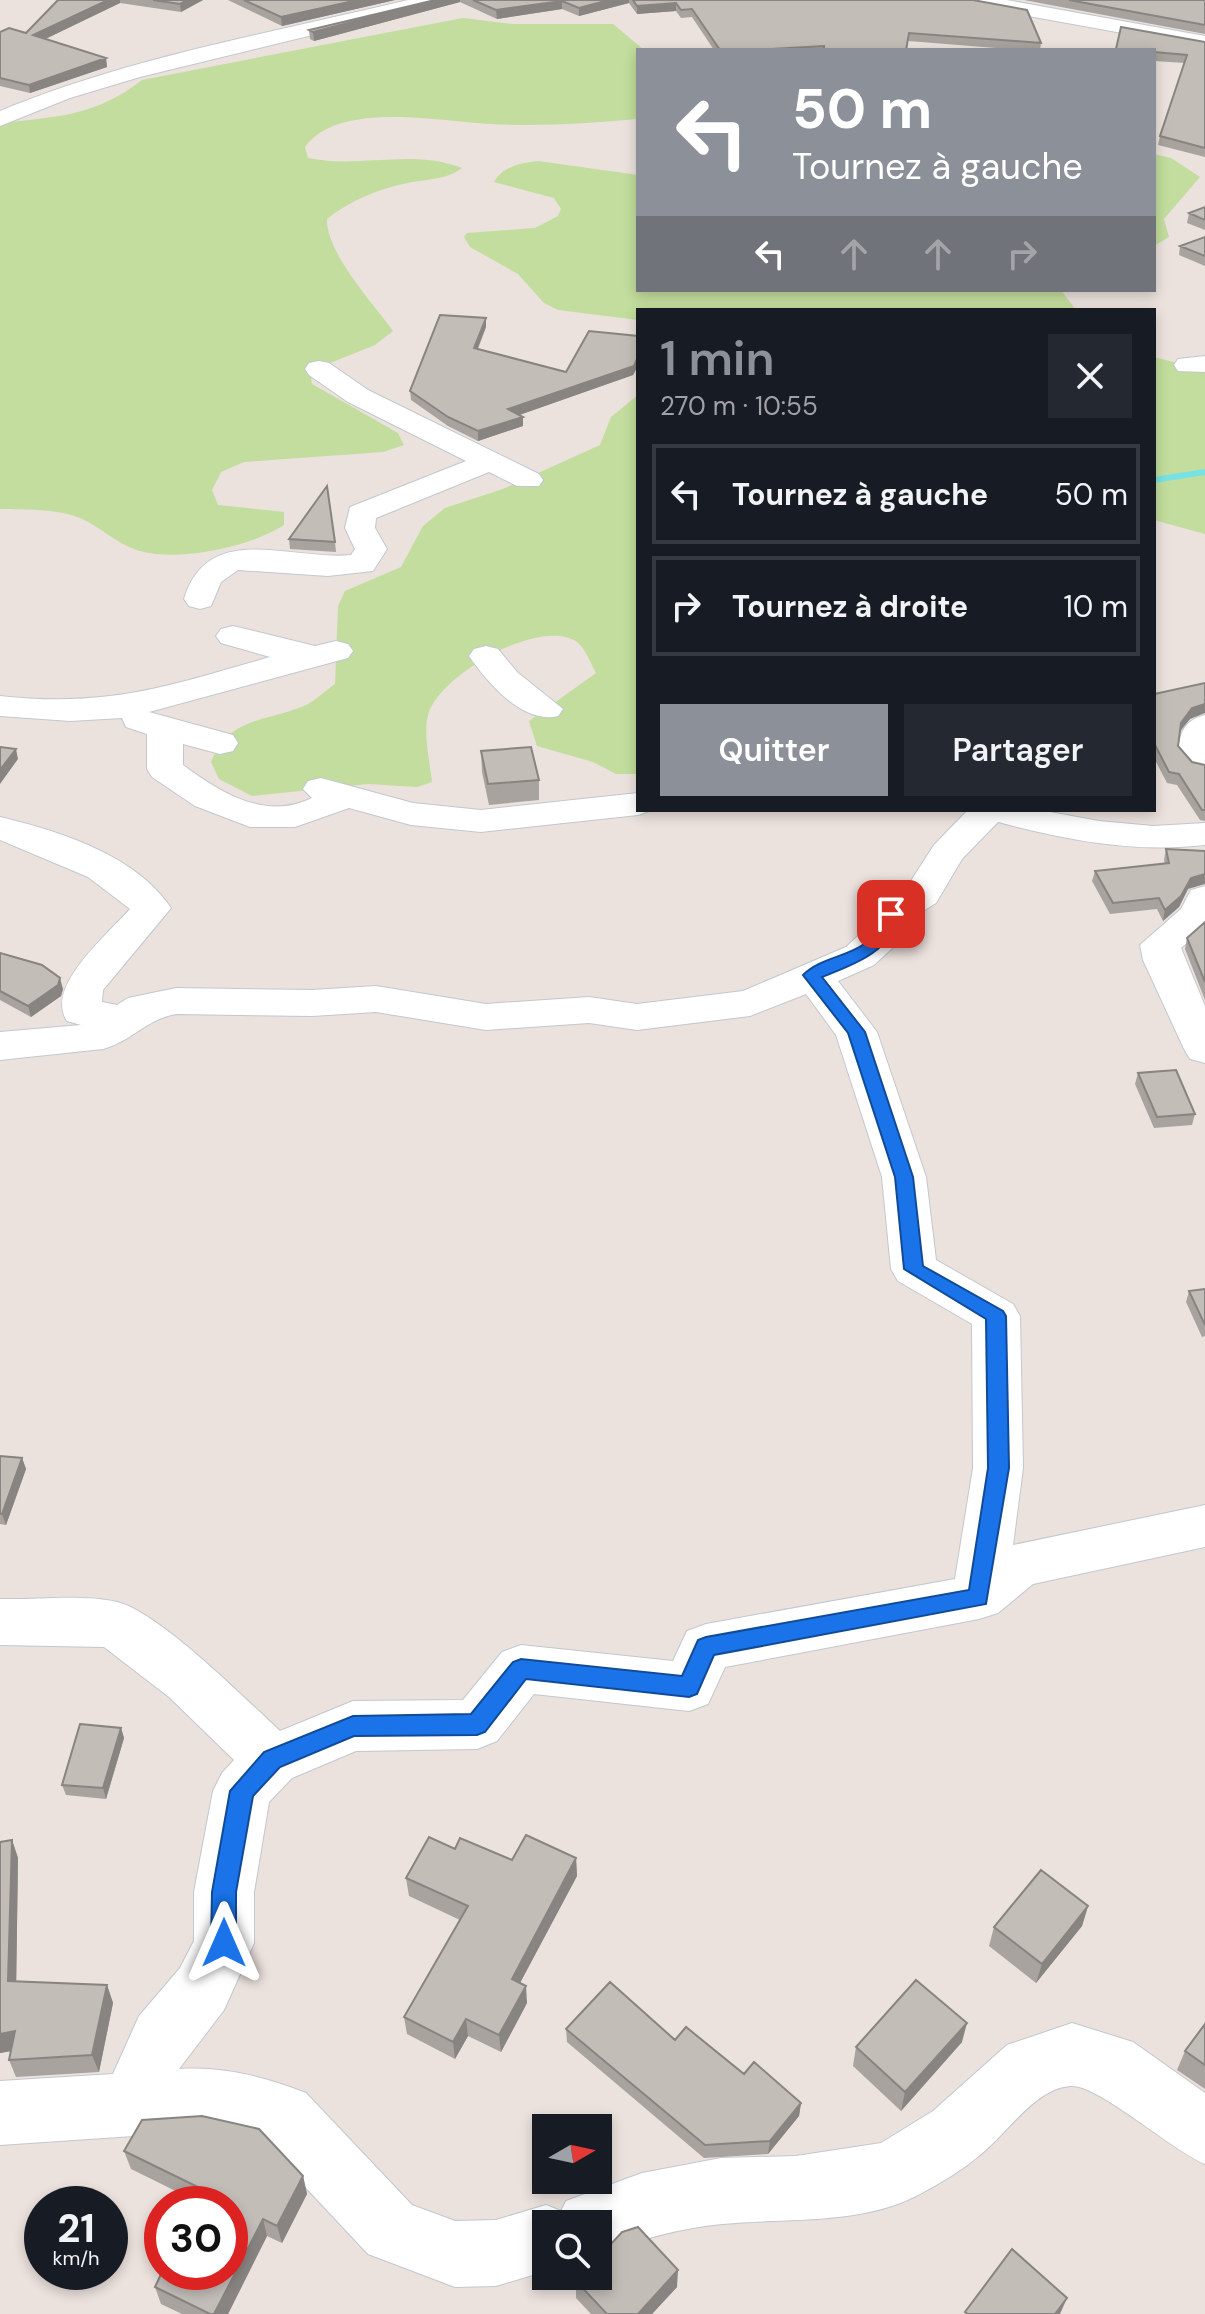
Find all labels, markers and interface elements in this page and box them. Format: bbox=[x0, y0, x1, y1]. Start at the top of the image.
text: 50 m bbox=[792, 72, 932, 145]
icon: left bbox=[660, 80, 764, 184]
text: Tournez à gauche bbox=[792, 143, 1083, 190]
icon: left bbox=[748, 232, 792, 276]
icon: ahead bbox=[832, 232, 876, 276]
icon: ahead bbox=[916, 232, 960, 276]
icon: right bbox=[1000, 232, 1044, 276]
text: 1 min bbox=[660, 327, 775, 390]
button: close bbox=[1048, 334, 1132, 418]
text: 270 m · 10:55 bbox=[660, 389, 818, 423]
icon: left bbox=[664, 472, 708, 516]
text: Tournez à gauche bbox=[732, 475, 988, 514]
text: 50 m bbox=[1054, 475, 1128, 514]
icon: right bbox=[664, 584, 708, 628]
text: Tournez à droite bbox=[732, 587, 968, 626]
text: 10 m bbox=[1063, 587, 1128, 626]
button: Quitter bbox=[660, 704, 888, 796]
button: Partager bbox=[904, 704, 1132, 796]
pin bbox=[857, 880, 925, 948]
icon: arrive bbox=[869, 892, 913, 936]
position arrow bbox=[182, 1901, 266, 1985]
north arrow bbox=[532, 2114, 612, 2194]
map controls bbox=[532, 2114, 612, 2290]
speed limit sign: 30 bbox=[144, 2186, 248, 2290]
text: 21 bbox=[57, 2202, 95, 2254]
button: search bbox=[532, 2210, 612, 2290]
text: km/h bbox=[52, 2245, 100, 2271]

